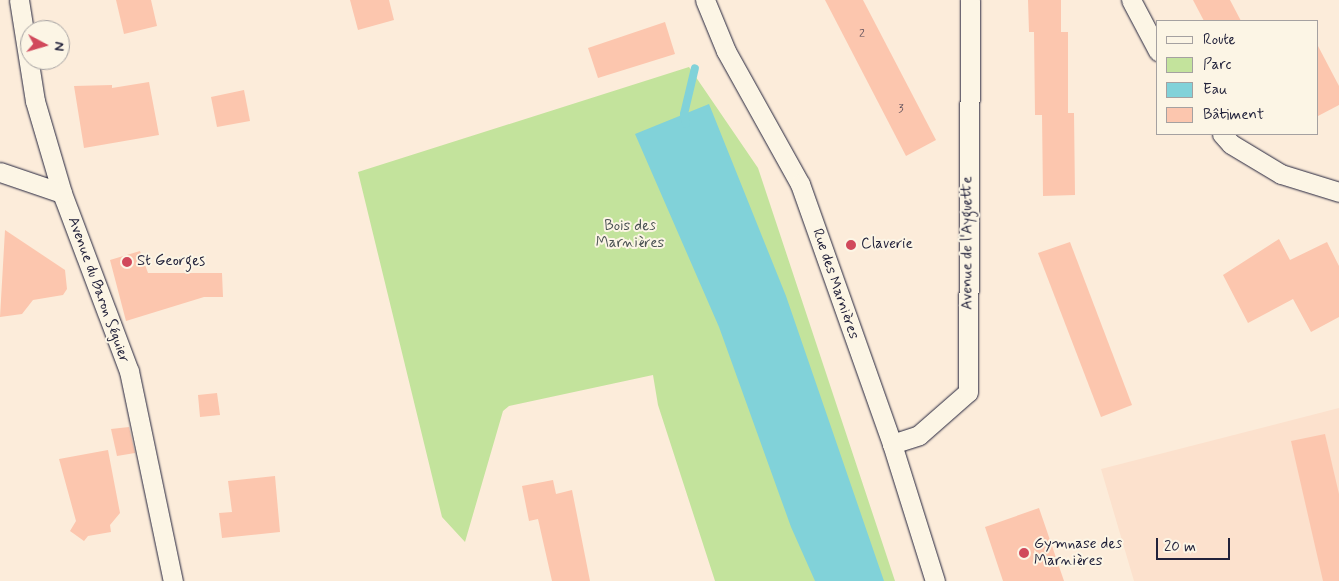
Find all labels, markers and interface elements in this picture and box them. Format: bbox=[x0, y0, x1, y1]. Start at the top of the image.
north arrow bbox=[20, 20, 70, 70]
legend bbox=[1156, 20, 1319, 135]
house number: 2 bbox=[859, 28, 865, 42]
text: Route bbox=[1203, 30, 1236, 50]
text: N bbox=[49, 41, 68, 52]
text: Parc bbox=[1203, 55, 1231, 75]
text: Eau bbox=[1203, 80, 1227, 100]
house number: 3 bbox=[898, 103, 904, 117]
text: Bâtiment bbox=[1203, 105, 1264, 125]
street label: Avenue de l'Ayguette bbox=[959, 176, 977, 310]
street label: Avenue du Baron Séguier bbox=[63, 214, 133, 366]
park label: Bois des Marnières bbox=[596, 217, 664, 252]
street label: Rue des Marnières bbox=[807, 224, 863, 344]
place label: Claverie bbox=[861, 236, 913, 254]
marker: Claverie bbox=[845, 239, 857, 251]
place label: St Georges bbox=[137, 253, 206, 271]
marker: St Georges bbox=[121, 256, 133, 268]
scale bar bbox=[1159, 528, 1233, 560]
place label: Gymnase des Marnières bbox=[1034, 535, 1122, 570]
text: 20 m bbox=[1164, 537, 1196, 557]
marker: Gymnase des Marnières bbox=[1018, 547, 1030, 559]

